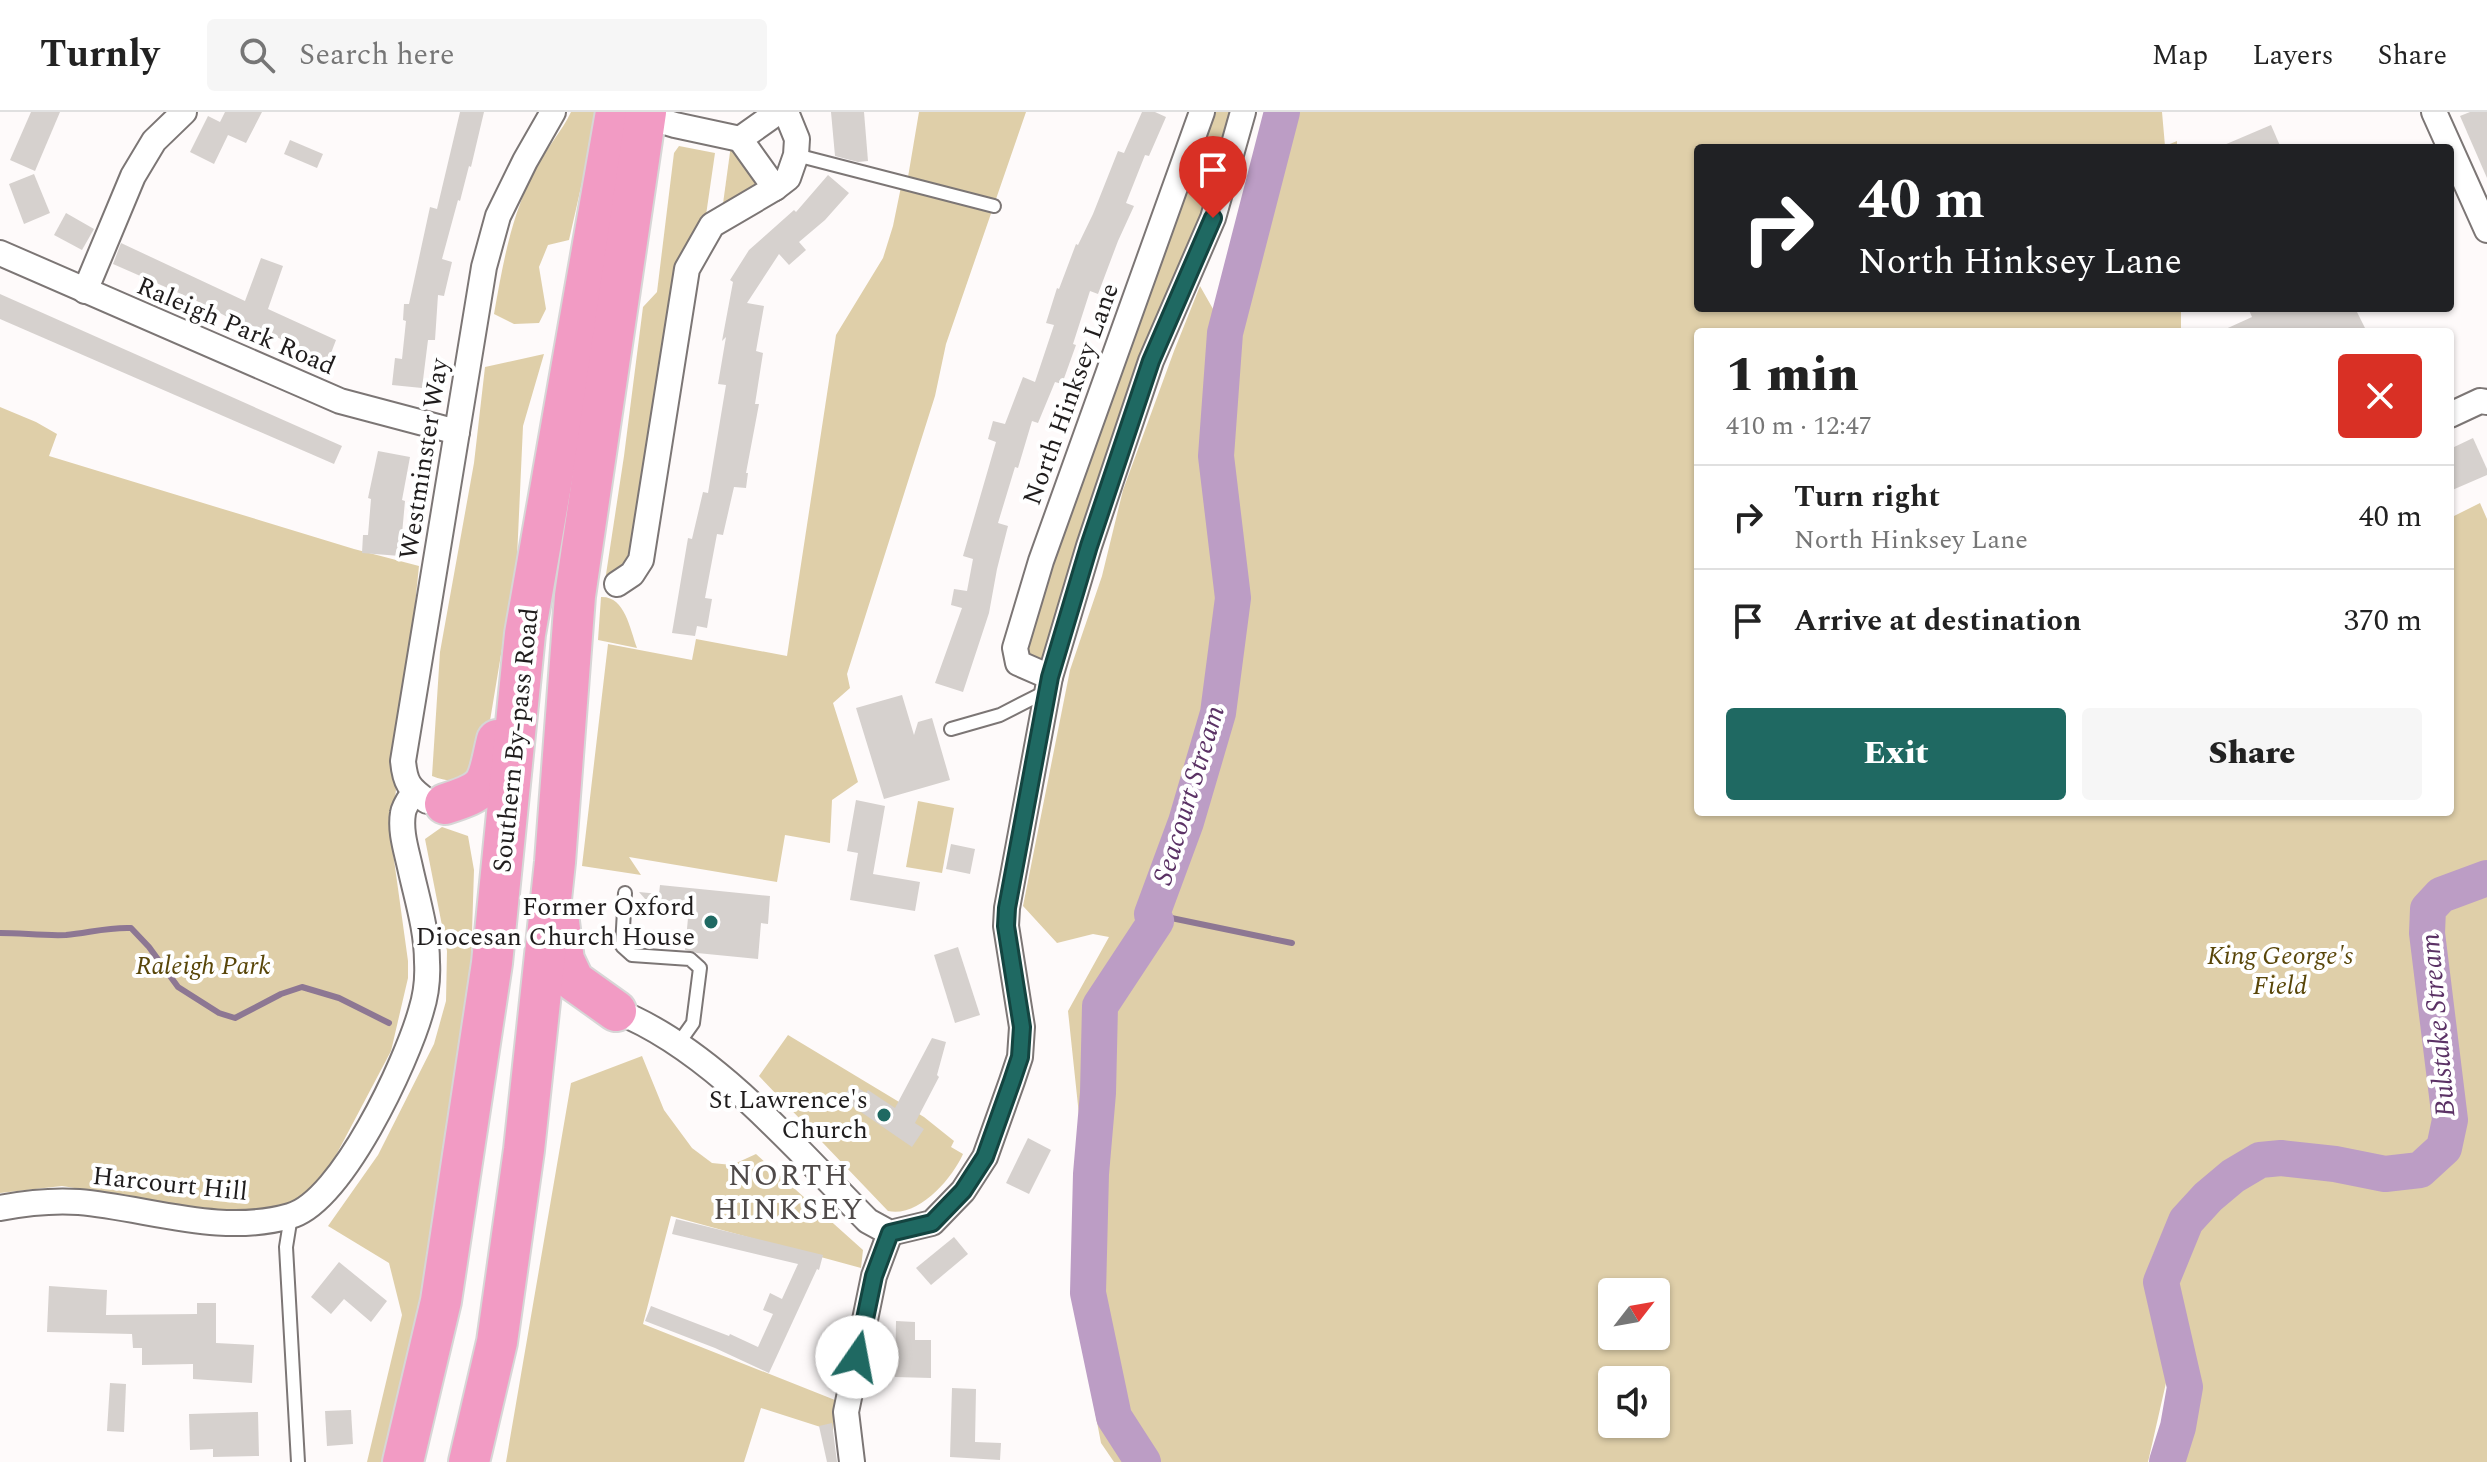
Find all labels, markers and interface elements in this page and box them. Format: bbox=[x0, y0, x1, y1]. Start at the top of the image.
search box bbox=[207, 19, 767, 91]
text: Turnly bbox=[40, 26, 159, 84]
text: Search here bbox=[299, 32, 455, 78]
icon: search bbox=[235, 33, 279, 77]
text: Map bbox=[2152, 34, 2208, 77]
text: Layers bbox=[2252, 34, 2334, 77]
text: Share bbox=[2378, 34, 2447, 77]
pin bbox=[1179, 136, 1247, 218]
icon: arrive bbox=[1191, 148, 1235, 192]
text: 40 m bbox=[1858, 158, 1985, 243]
icon: right bbox=[1726, 176, 1830, 280]
text: North Hinksey Lane bbox=[1858, 235, 2182, 290]
street label: Raleigh Park Road bbox=[130, 266, 342, 386]
street label: North Hinksey Lane bbox=[1012, 277, 1130, 511]
text: 1 min bbox=[1726, 339, 1859, 412]
street label: Westminster Way bbox=[388, 354, 460, 562]
button: close bbox=[2338, 354, 2422, 438]
text: 410 m · 12:47 bbox=[1726, 406, 1872, 446]
text: Turn right bbox=[1794, 474, 1940, 520]
text: 40 m bbox=[2359, 494, 2422, 540]
icon: right bbox=[1726, 495, 1770, 539]
text: North Hinksey Lane bbox=[1794, 520, 2028, 560]
text: Arrive at destination bbox=[1794, 598, 2081, 644]
text: 370 m bbox=[2344, 598, 2422, 644]
icon: arrive bbox=[1726, 599, 1770, 643]
street label: Southern By-pass Road bbox=[482, 606, 550, 874]
water label: Seacourt Stream bbox=[1141, 700, 1237, 890]
button: Exit bbox=[1726, 708, 2066, 800]
button: Share bbox=[2082, 708, 2422, 800]
place label: Former Oxford Diocesan Church House bbox=[415, 887, 695, 957]
marker: Former Oxford Diocesan Church House bbox=[702, 913, 720, 931]
water label: Bulstake Stream bbox=[2409, 931, 2467, 1119]
park label: King George's Field bbox=[2207, 936, 2353, 1006]
park label: Raleigh Park bbox=[135, 946, 271, 986]
place label: St Lawrence's Church bbox=[709, 1080, 868, 1150]
marker: St Lawrence's Church bbox=[875, 1106, 893, 1124]
district label: NORTH HINKSEY bbox=[713, 1153, 865, 1233]
street label: Harcourt Hill bbox=[90, 1156, 250, 1212]
north arrow bbox=[1598, 1278, 1670, 1350]
map controls bbox=[1598, 1278, 1670, 1438]
position arrow bbox=[815, 1315, 899, 1399]
button: sound bbox=[1598, 1366, 1670, 1438]

